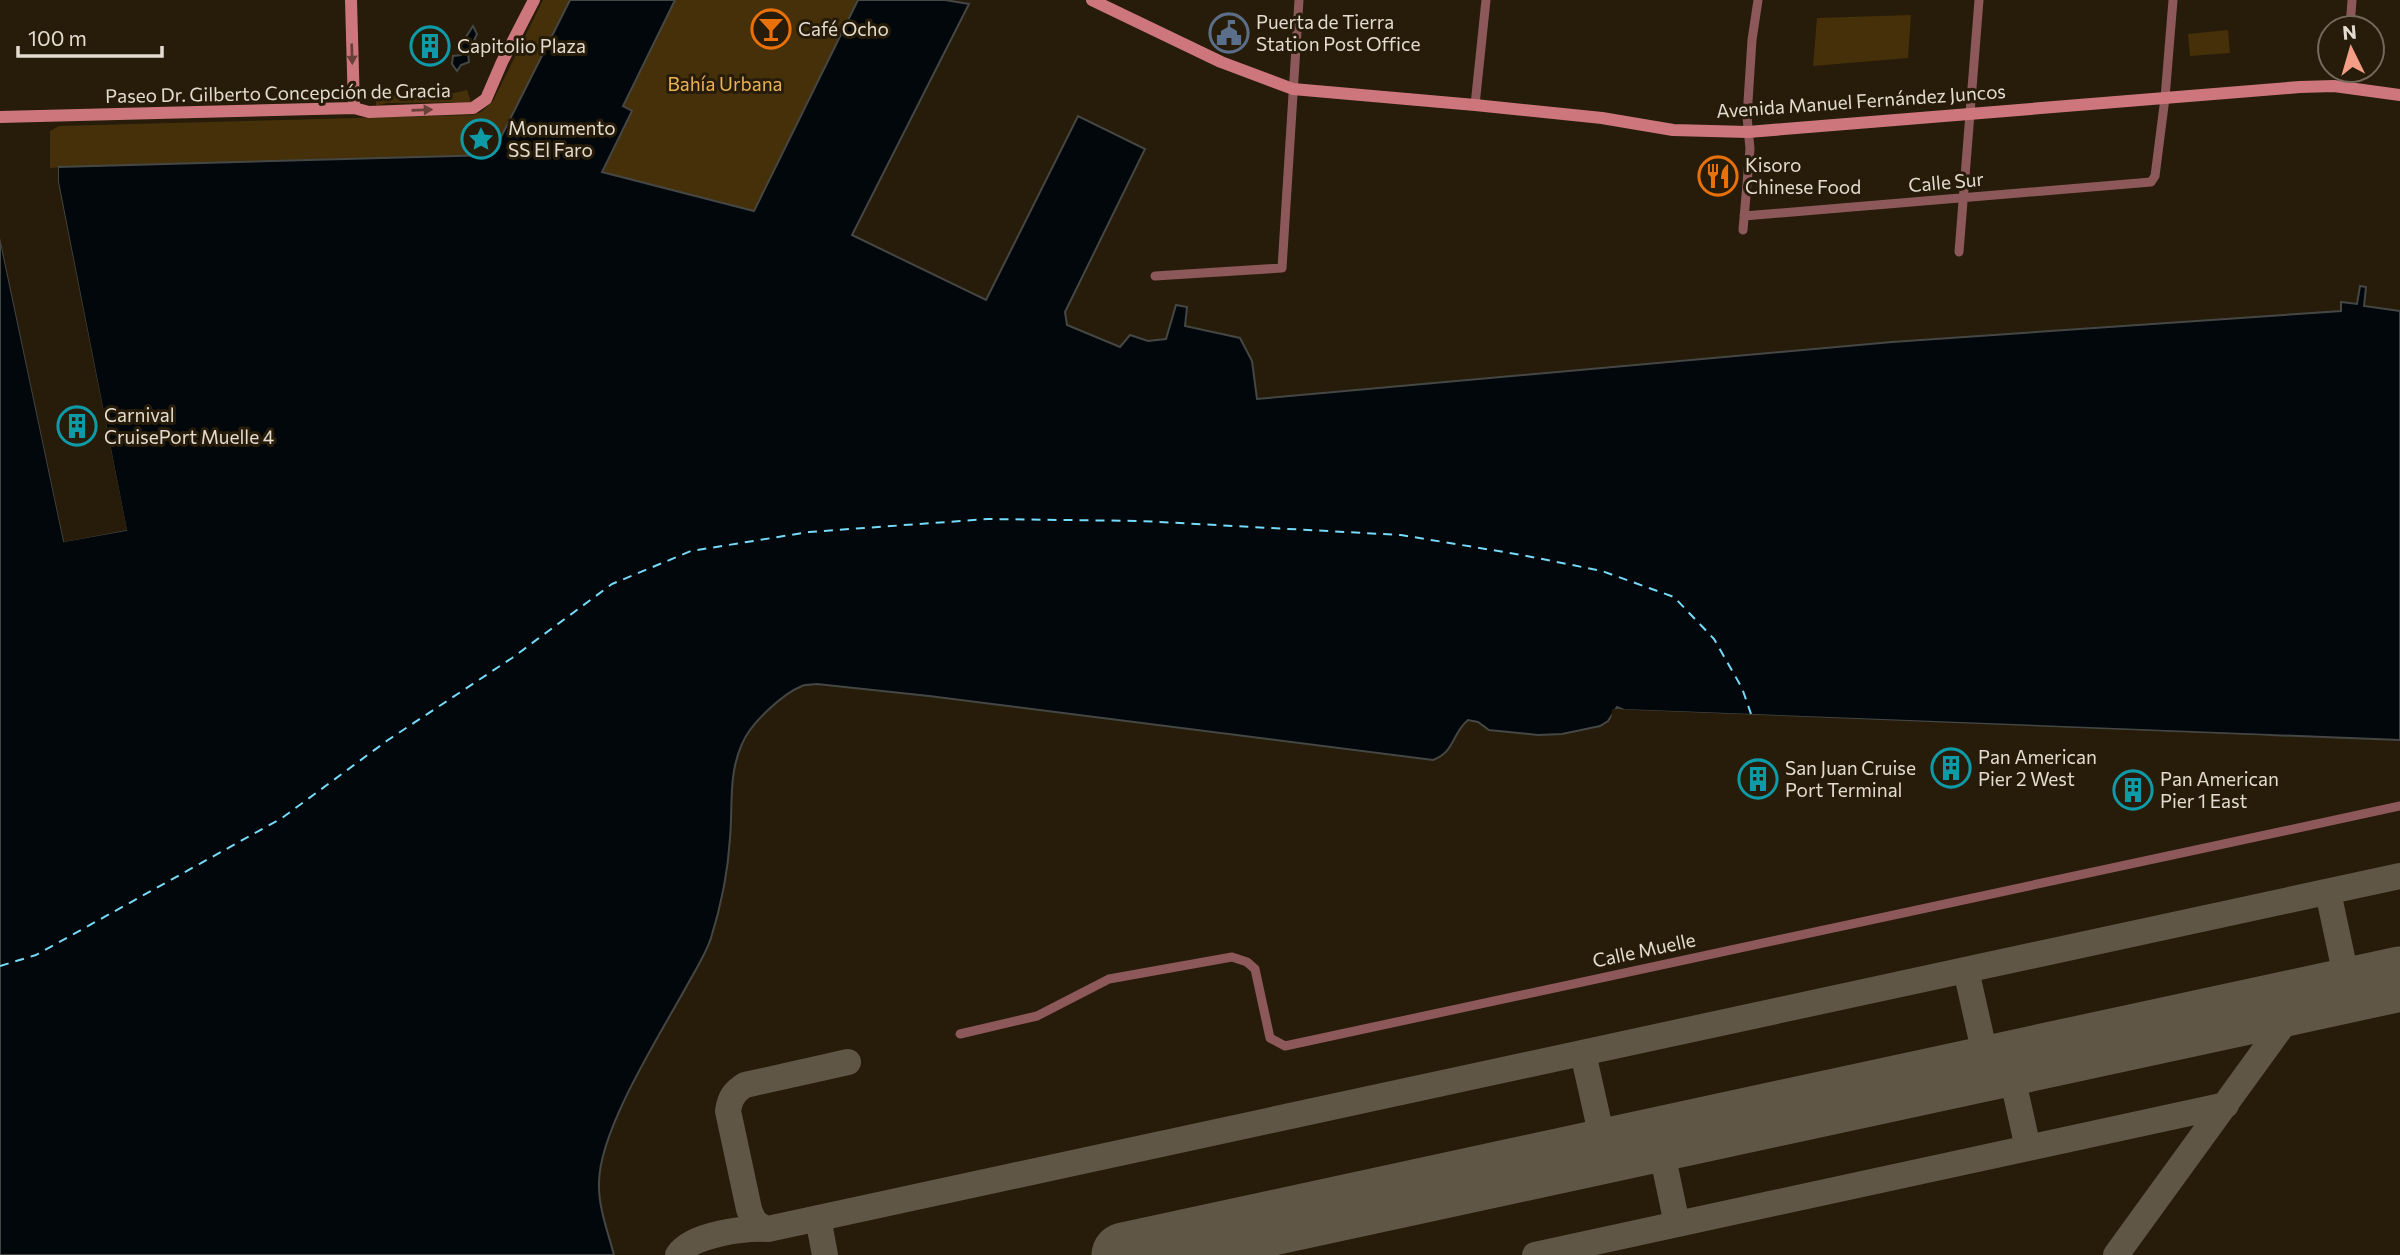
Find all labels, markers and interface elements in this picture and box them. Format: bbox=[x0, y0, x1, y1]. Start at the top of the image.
bar icon: Café Ocho bbox=[750, 8, 792, 50]
place label: Puerta de Tierra Station Post Office bbox=[1256, 10, 1420, 55]
public building icon: Puerta de Tierra Station Post Office bbox=[1208, 12, 1250, 54]
scale bar bbox=[18, 14, 161, 58]
north arrow bbox=[2316, 14, 2386, 84]
place label: Café Ocho bbox=[798, 17, 889, 40]
text: N bbox=[2341, 19, 2358, 44]
text: 100 m bbox=[28, 25, 87, 50]
building icon: Capitolio Plaza bbox=[409, 25, 451, 67]
place label: Capitolio Plaza bbox=[457, 34, 586, 57]
one-way arrow bbox=[347, 43, 358, 65]
park label: Bahía Urbana bbox=[667, 72, 783, 95]
street label: Paseo Dr. Gilberto Concepción de Gracia bbox=[105, 78, 451, 107]
street label: Avenida Manuel Fernández Juncos bbox=[1715, 79, 2006, 122]
one-way arrow bbox=[411, 105, 433, 116]
place label: Monumento SS El Faro bbox=[508, 116, 615, 161]
place icon: Monumento SS El Faro bbox=[460, 118, 502, 160]
place label: Kisoro Chinese Food bbox=[1745, 153, 1861, 198]
restaurant icon: Kisoro Chinese Food bbox=[1697, 155, 1739, 197]
street label: Calle Sur bbox=[1907, 167, 1985, 196]
place label: Carnival CruisePort Muelle 4 bbox=[104, 403, 274, 448]
building icon: Carnival CruisePort Muelle 4 bbox=[56, 405, 98, 447]
place label: Pan American Pier 2 West bbox=[1978, 745, 2097, 790]
building icon: Pan American Pier 2 West bbox=[1930, 747, 1972, 789]
place label: San Juan Cruise Port Terminal bbox=[1785, 756, 1916, 801]
building icon: San Juan Cruise Port Terminal bbox=[1737, 758, 1779, 800]
place label: Pan American Pier 1 East bbox=[2160, 767, 2279, 812]
building icon: Pan American Pier 1 East bbox=[2112, 769, 2154, 811]
street label: Calle Muelle bbox=[1590, 927, 1698, 972]

